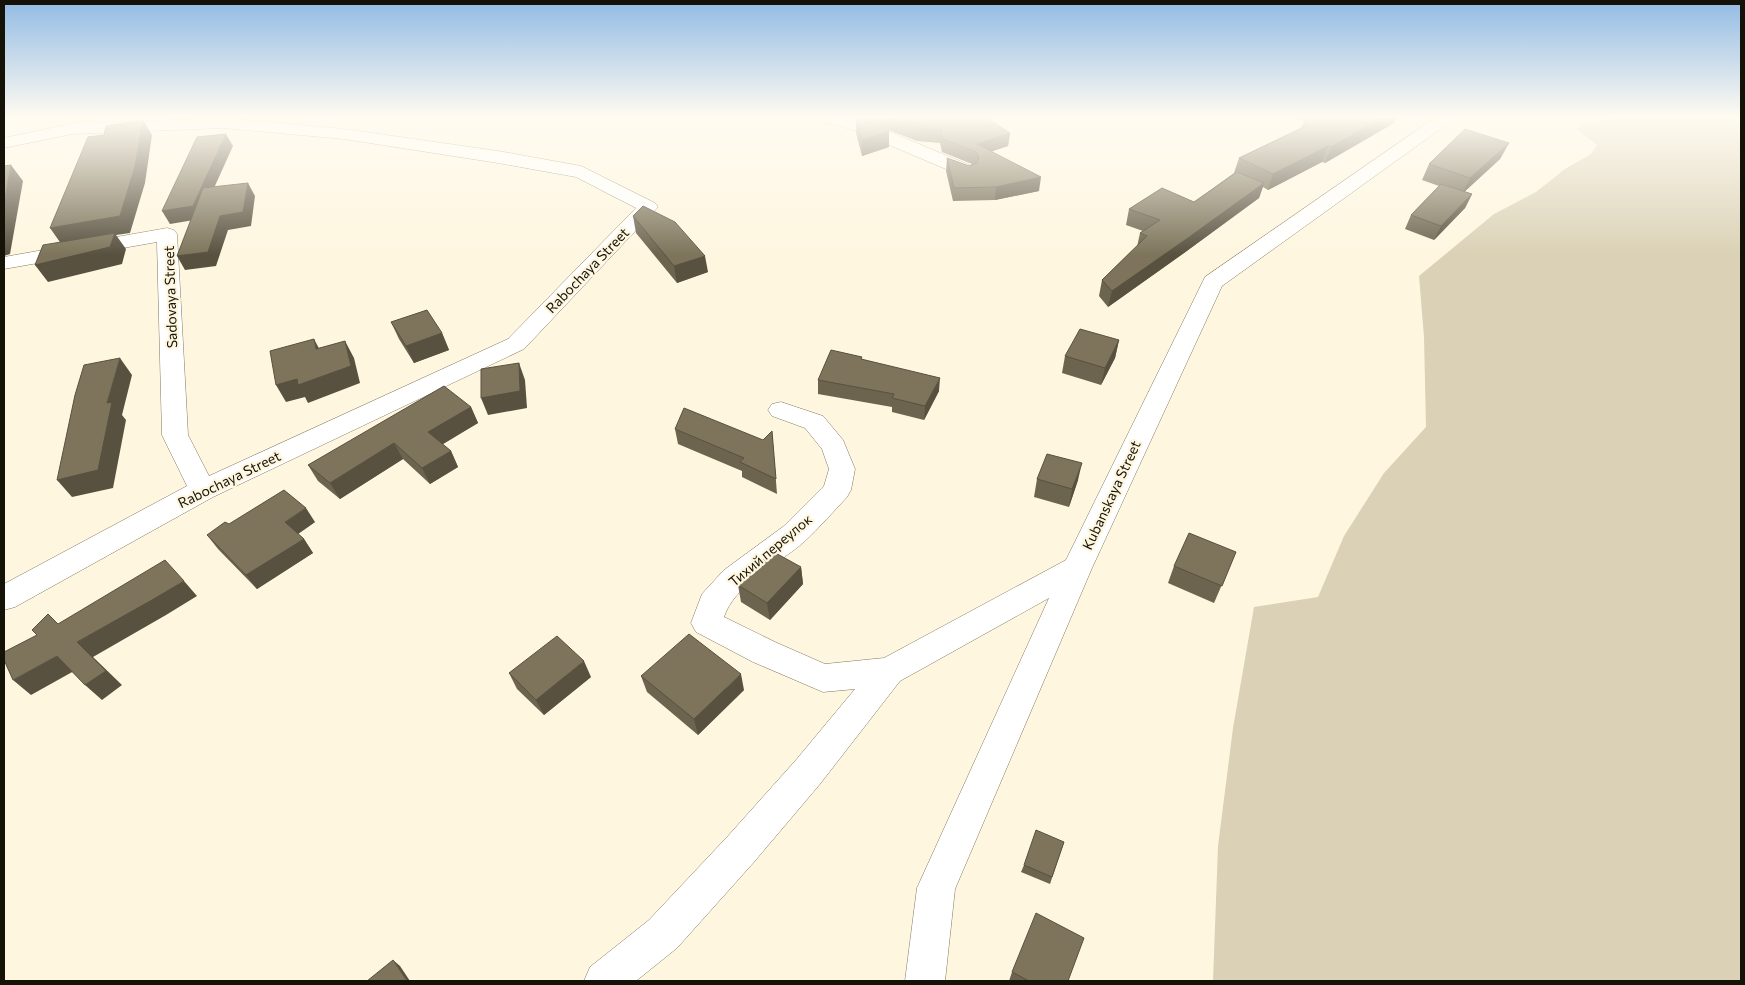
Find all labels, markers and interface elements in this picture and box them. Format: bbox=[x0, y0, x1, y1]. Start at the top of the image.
street label: Rabochaya Street bbox=[542, 224, 632, 316]
street label: Sadovaya Street bbox=[160, 245, 180, 349]
street label: Kubanskaya Street bbox=[1078, 437, 1144, 552]
street label: Rabochaya Street bbox=[175, 447, 283, 511]
street label: Тихий переулок bbox=[725, 510, 815, 590]

